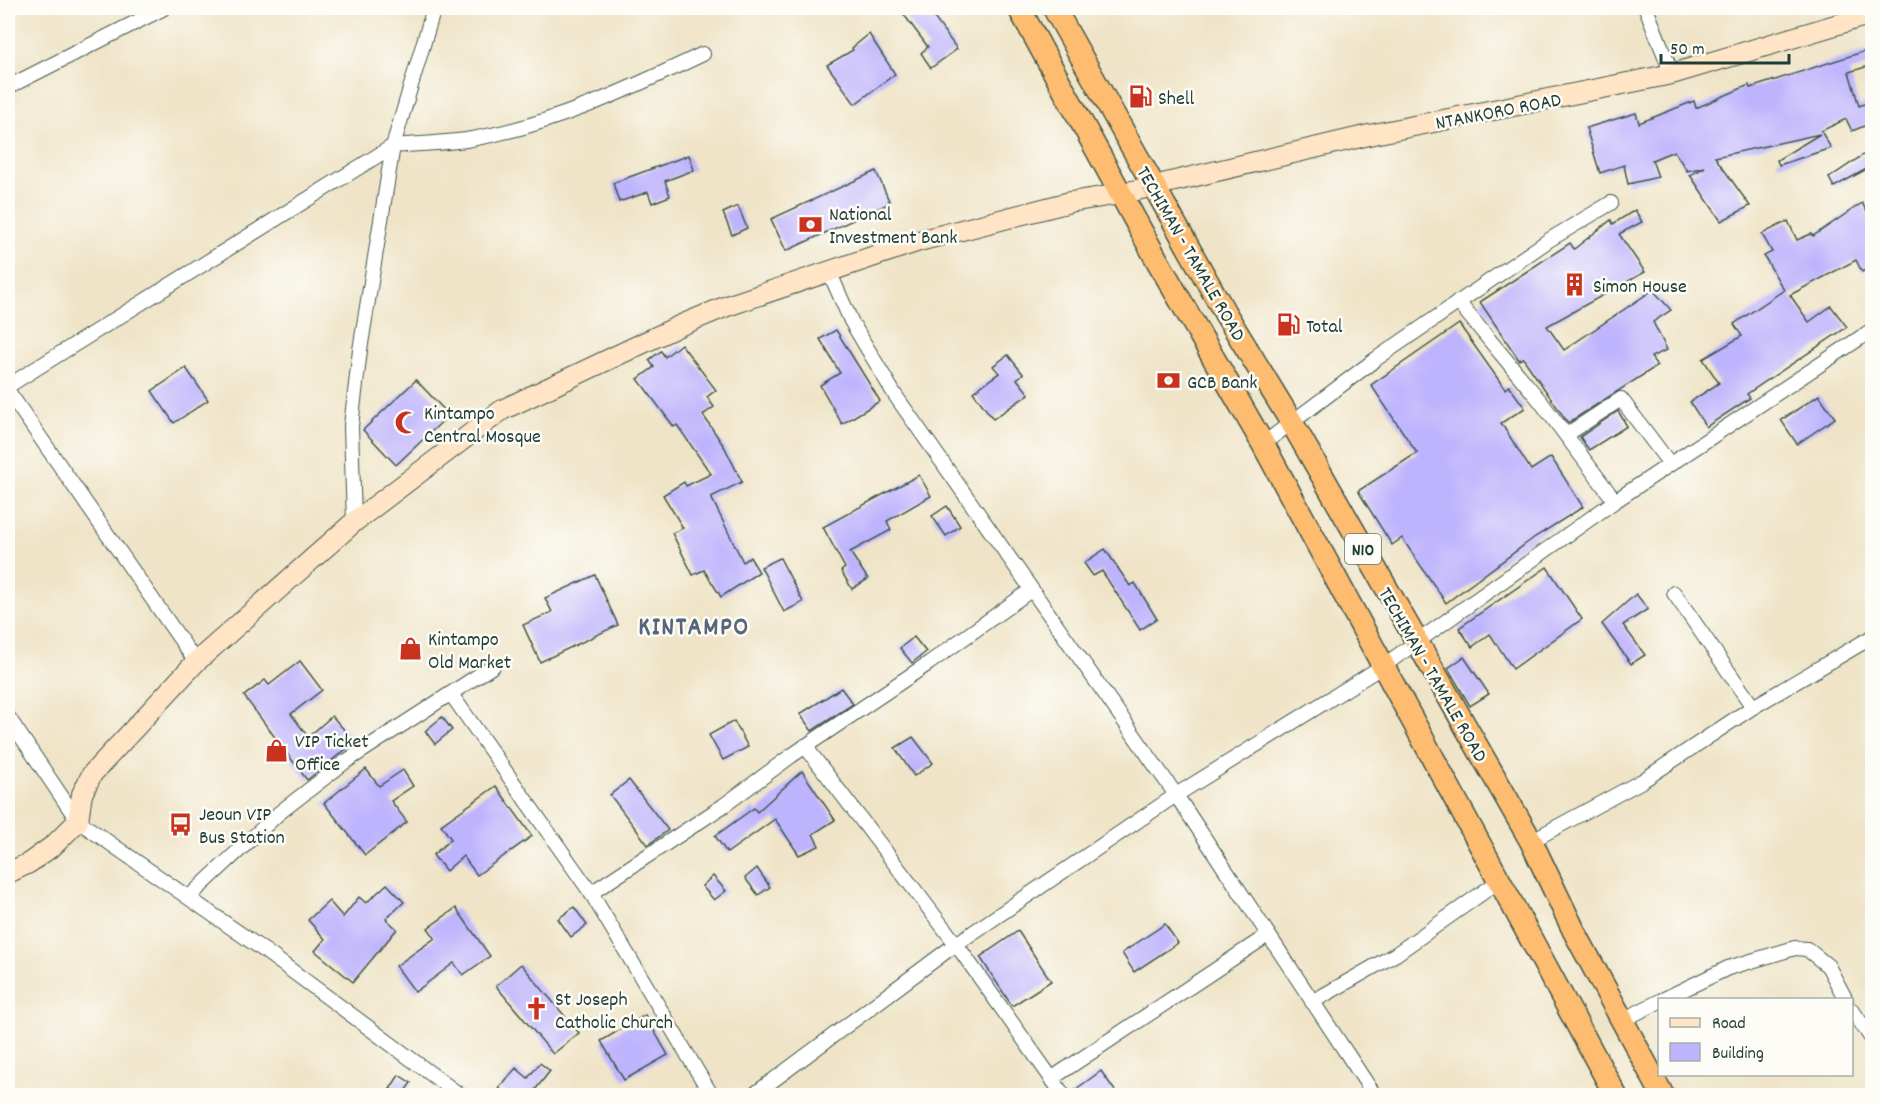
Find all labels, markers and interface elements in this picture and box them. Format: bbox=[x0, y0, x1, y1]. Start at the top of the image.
scale bar bbox=[1661, 27, 1788, 65]
text: 50 m bbox=[1670, 38, 1705, 63]
fuel station icon: Shell bbox=[1127, 84, 1153, 110]
place label: Shell bbox=[1158, 86, 1195, 114]
street label: NTANKORO ROAD bbox=[1433, 87, 1564, 139]
street label: TECHIMAN - TAMALE ROAD bbox=[1128, 162, 1251, 347]
place label: National Investment Bank bbox=[829, 202, 957, 253]
bank icon: National Investment Bank bbox=[798, 211, 824, 237]
building icon: Simon House bbox=[1562, 272, 1588, 298]
place label: Simon House bbox=[1593, 274, 1687, 302]
fuel station icon: Total bbox=[1275, 312, 1301, 338]
place label: Total bbox=[1306, 314, 1343, 342]
bank icon: GCB Bank bbox=[1156, 368, 1182, 394]
place label: GCB Bank bbox=[1187, 370, 1257, 398]
place label: Kintampo Central Mosque bbox=[424, 401, 541, 452]
mosque icon: Kintampo Central Mosque bbox=[393, 410, 419, 436]
road number: N10 bbox=[1345, 534, 1381, 564]
street label: TECHIMAN - TAMALE ROAD bbox=[1370, 583, 1493, 768]
district label: KINTAMPO bbox=[638, 610, 750, 647]
place label: Kintampo Old Market bbox=[428, 627, 511, 678]
shop icon: Kintampo Old Market bbox=[397, 636, 423, 662]
place label: VIP Ticket Office bbox=[295, 729, 369, 780]
shop icon: VIP Ticket Office bbox=[264, 738, 290, 764]
place label: Jeoun VIP Bus Station bbox=[199, 802, 285, 853]
bus stop icon: Jeoun VIP Bus Station bbox=[168, 811, 194, 837]
place label: St Joseph Catholic Church bbox=[555, 987, 673, 1038]
church icon: St Joseph Catholic Church bbox=[524, 996, 550, 1022]
legend bbox=[1658, 998, 1853, 1076]
text: Road bbox=[1712, 1012, 1746, 1037]
text: Building bbox=[1712, 1042, 1764, 1067]

